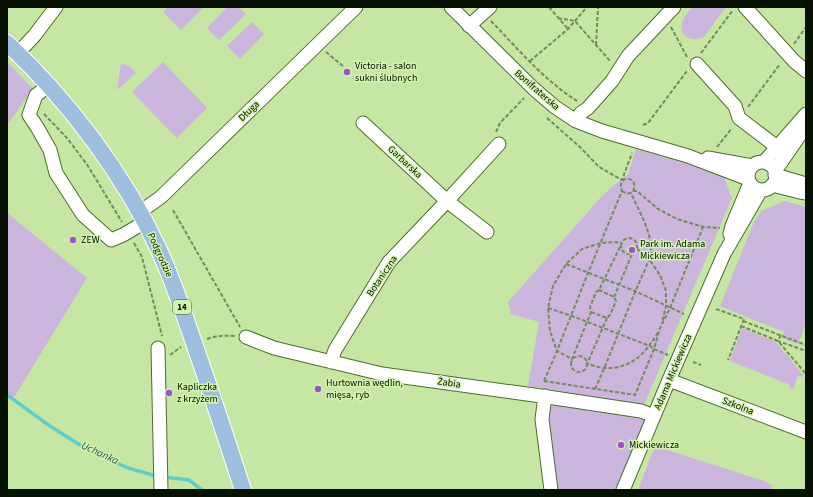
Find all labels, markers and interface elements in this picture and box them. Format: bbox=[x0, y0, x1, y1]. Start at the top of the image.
place label: Victoria - salon sukni ślubnych bbox=[355, 59, 417, 85]
street label: Bonifraterska bbox=[511, 66, 563, 114]
marker: Victoria - salon sukni ślubnych bbox=[342, 67, 352, 77]
street label: Długa bbox=[235, 97, 263, 125]
street label: Garbarska bbox=[385, 142, 425, 182]
street label: Podgrodzie bbox=[144, 230, 176, 280]
place label: ZEW bbox=[81, 233, 100, 247]
marker: ZEW bbox=[68, 235, 78, 245]
place label: Park im. Adama Mickiewicza bbox=[640, 237, 705, 263]
marker: Park im. Adama Mickiewicza bbox=[627, 245, 637, 255]
street label: Botaniczna bbox=[363, 253, 401, 299]
road number: 14 bbox=[173, 300, 191, 314]
street label: Adama Mickiewicza bbox=[651, 332, 695, 412]
street label: Żabia bbox=[436, 374, 462, 392]
place label: Hurtownia wędlin, mięsa, ryb bbox=[326, 376, 403, 402]
place label: Kapliczka z krzyżem bbox=[177, 380, 218, 406]
marker: Hurtownia wędlin, mięsa, ryb bbox=[313, 384, 323, 394]
marker: Kapliczka z krzyżem bbox=[164, 388, 174, 398]
street label: Szkolna bbox=[720, 394, 756, 418]
water label: Uchanka bbox=[79, 438, 121, 468]
place label: Mickiewicza bbox=[629, 438, 679, 452]
marker: Mickiewicza bbox=[616, 440, 626, 450]

